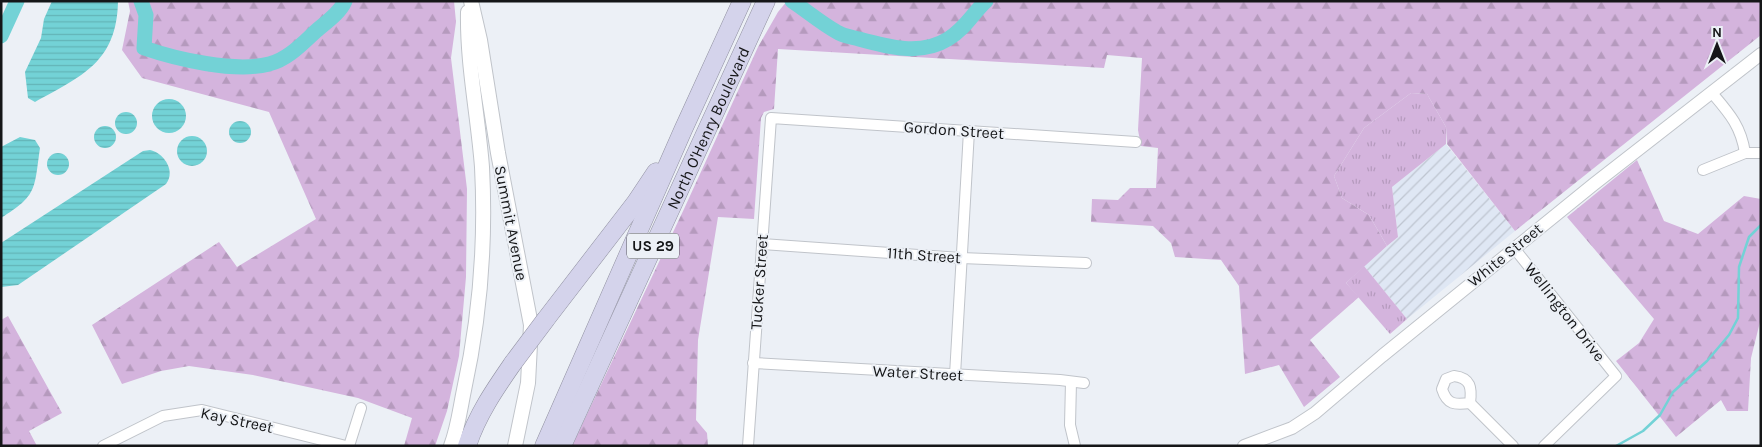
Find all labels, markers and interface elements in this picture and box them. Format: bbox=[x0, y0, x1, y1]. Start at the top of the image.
north arrow bbox=[1692, 20, 1742, 70]
text: N bbox=[1712, 24, 1722, 41]
street label: North O'Henry Boulevard bbox=[662, 44, 753, 212]
street label: Gordon Street bbox=[903, 117, 1005, 143]
street label: Summit Avenue bbox=[491, 164, 531, 282]
street label: White Street bbox=[1464, 219, 1546, 291]
road number: US 29 bbox=[627, 234, 679, 258]
street label: Tucker Street bbox=[746, 234, 772, 330]
street label: 11th Street bbox=[886, 243, 962, 267]
street label: Wellington Drive bbox=[1521, 259, 1609, 365]
street label: Water Street bbox=[872, 361, 964, 385]
street label: Kay Street bbox=[199, 403, 275, 437]

